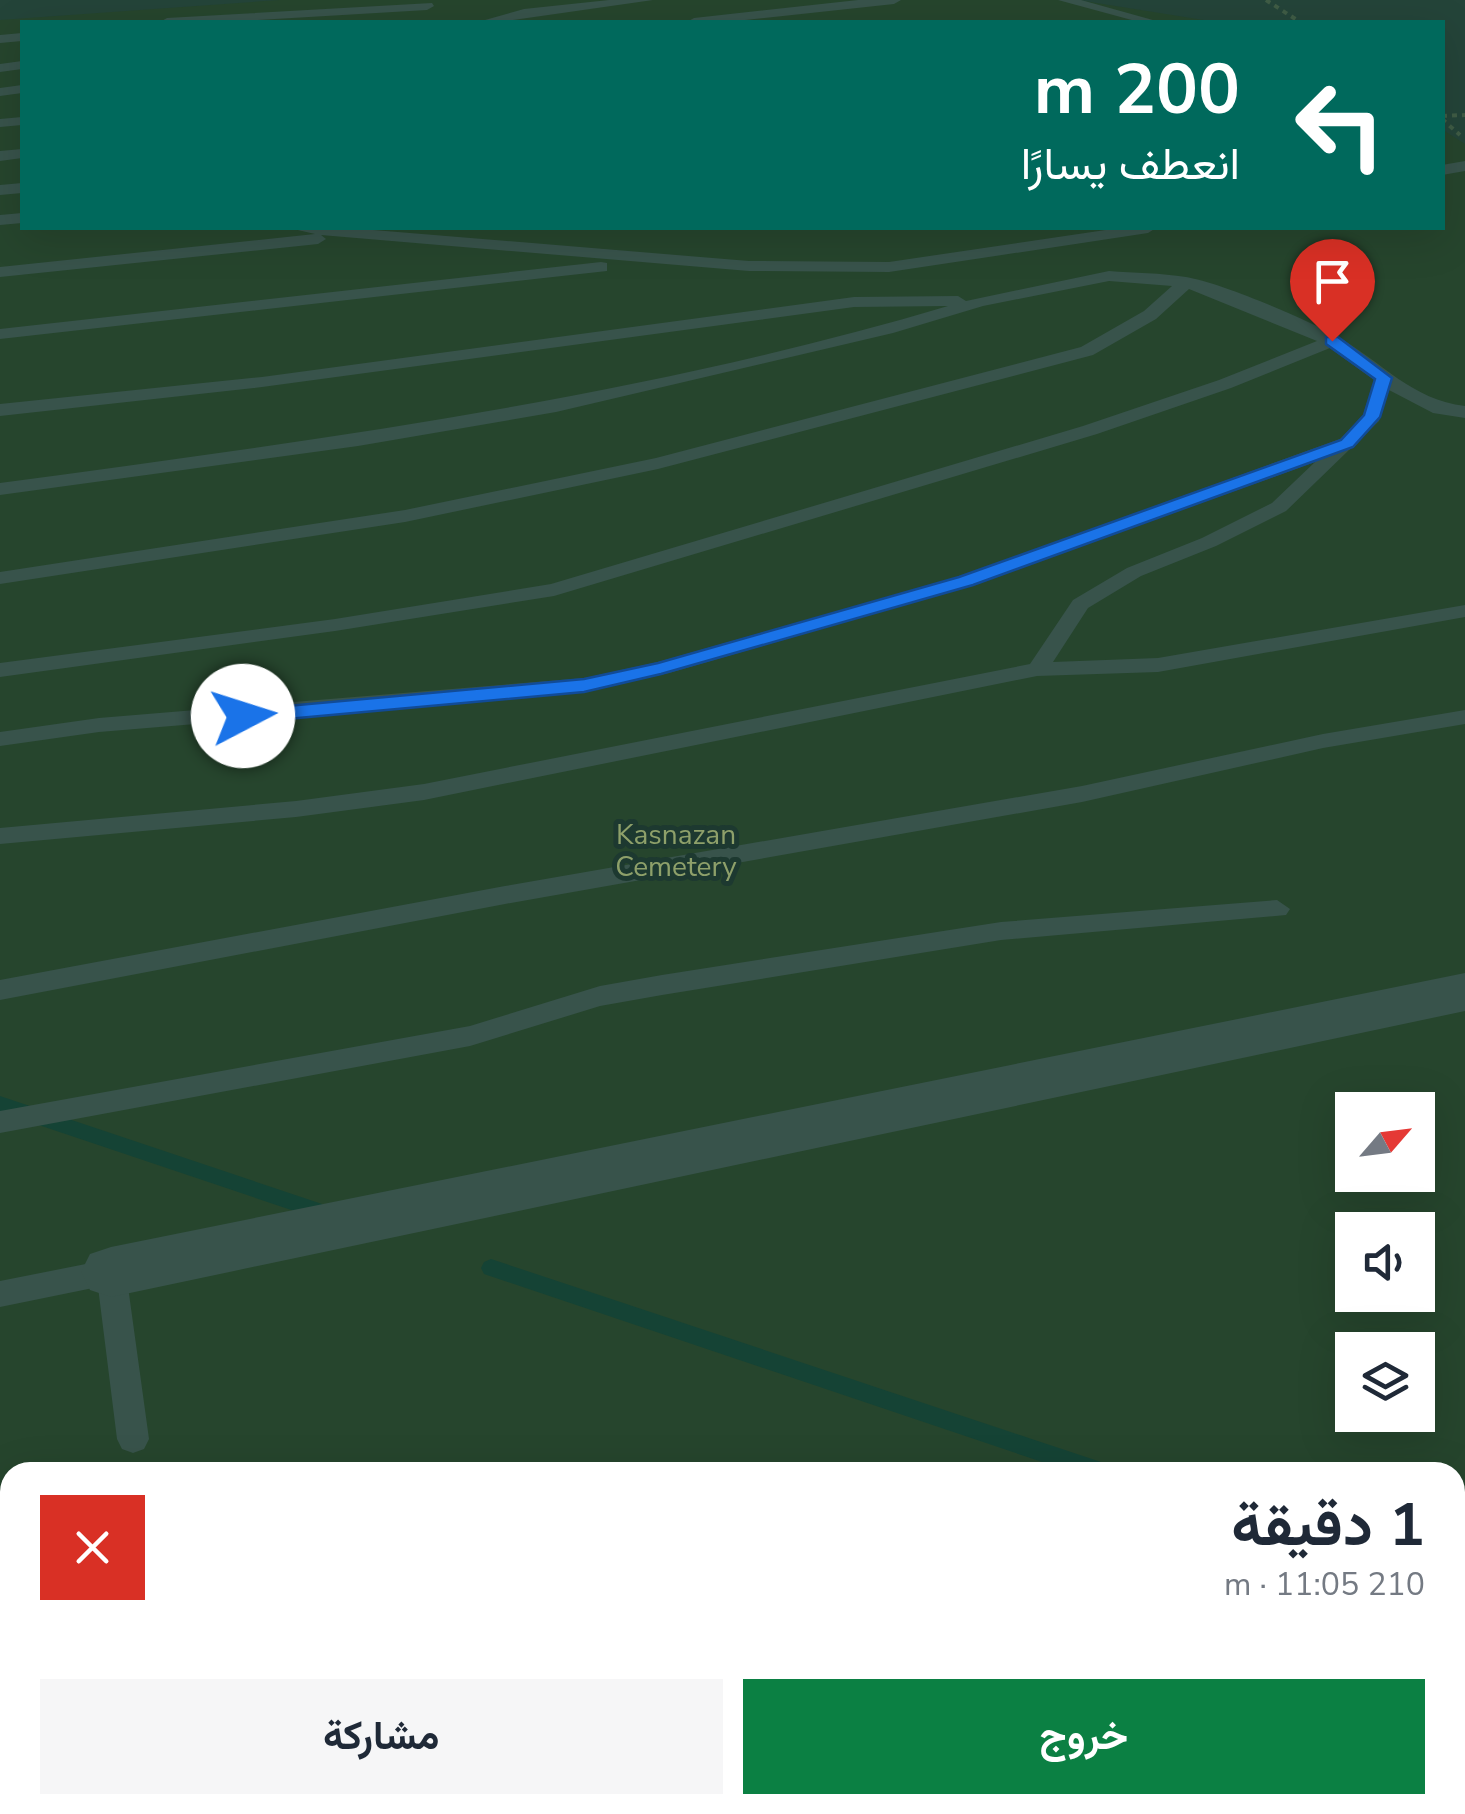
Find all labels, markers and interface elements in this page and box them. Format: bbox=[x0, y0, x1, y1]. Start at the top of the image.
text: 200 m bbox=[1034, 42, 1240, 138]
icon: left bbox=[1275, 60, 1405, 190]
text: انعطف يسارًا bbox=[1021, 134, 1240, 195]
pin bbox=[1290, 239, 1375, 342]
icon: arrive bbox=[1305, 254, 1360, 309]
position arrow bbox=[191, 664, 295, 768]
park label: Kasnazan Cemetery bbox=[615, 816, 737, 886]
north arrow bbox=[1335, 1092, 1435, 1192]
map controls bbox=[1335, 1092, 1435, 1432]
button: sound bbox=[1335, 1212, 1435, 1312]
button: layers bbox=[1335, 1332, 1435, 1432]
text: 1 دقيقة bbox=[1231, 1484, 1425, 1566]
button: close bbox=[40, 1495, 145, 1600]
text: 210 m · 11:05 bbox=[1224, 1563, 1425, 1606]
button: مشاركة bbox=[40, 1679, 723, 1794]
button: خروج bbox=[743, 1679, 1425, 1794]

